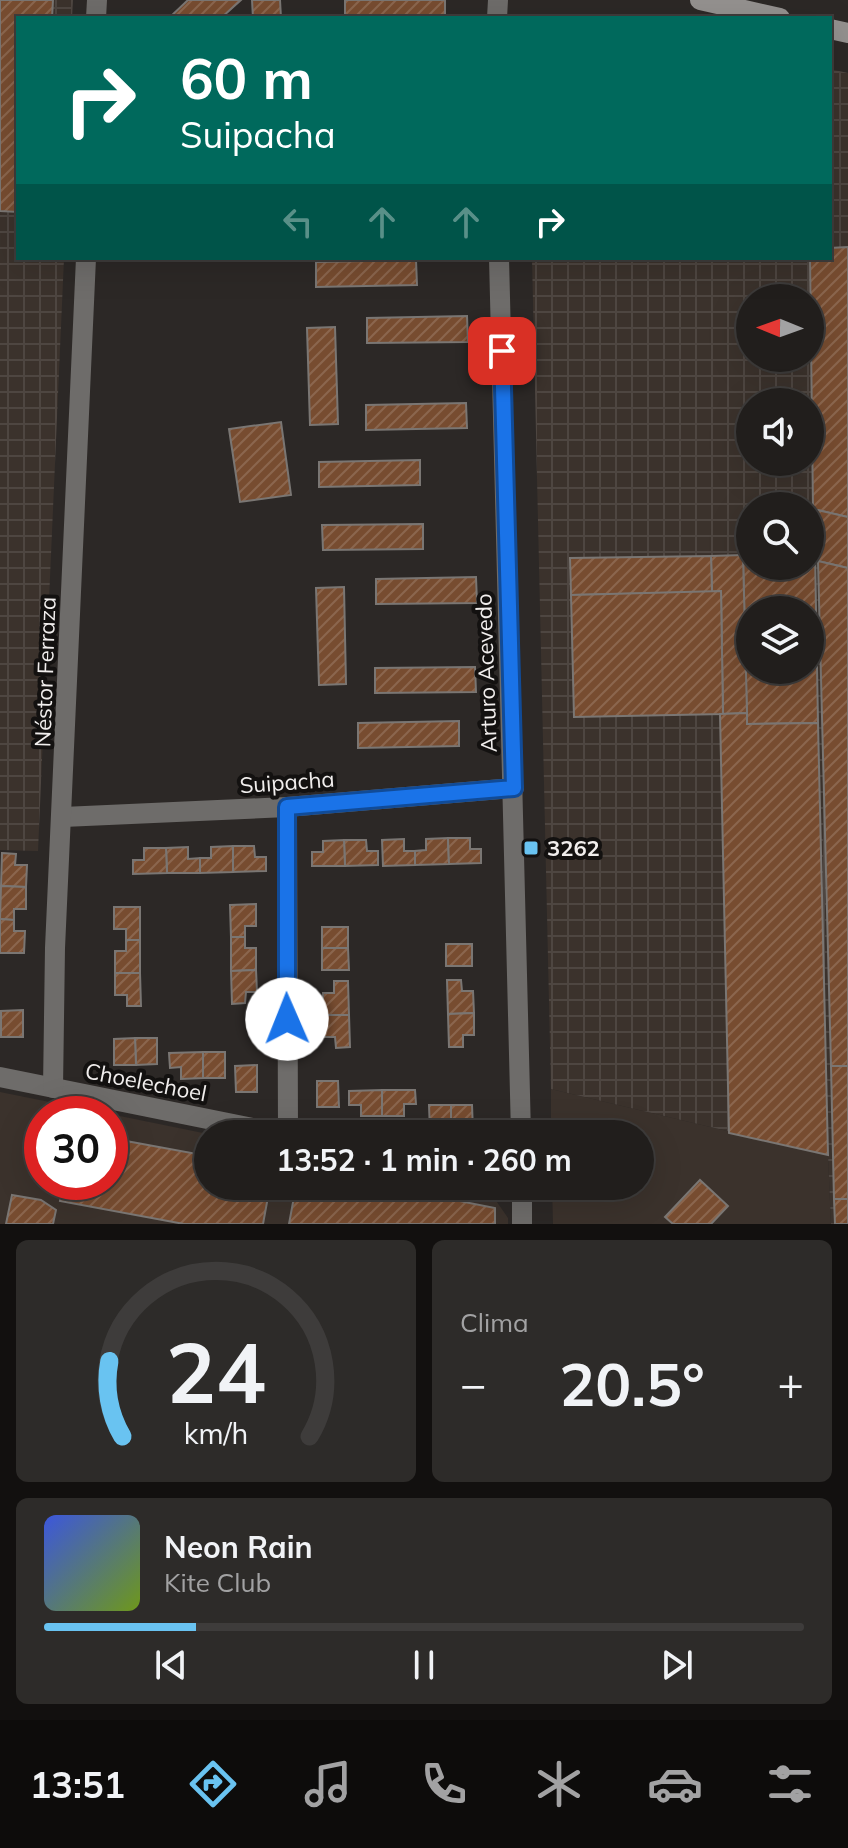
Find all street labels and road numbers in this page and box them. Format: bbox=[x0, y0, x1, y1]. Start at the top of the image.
street label: Arturo Acevedo bbox=[469, 593, 503, 753]
street label: Néstor Ferraza bbox=[28, 596, 62, 748]
street label: Suipacha bbox=[239, 765, 335, 799]
street label: Choelechoel bbox=[83, 1057, 209, 1107]

